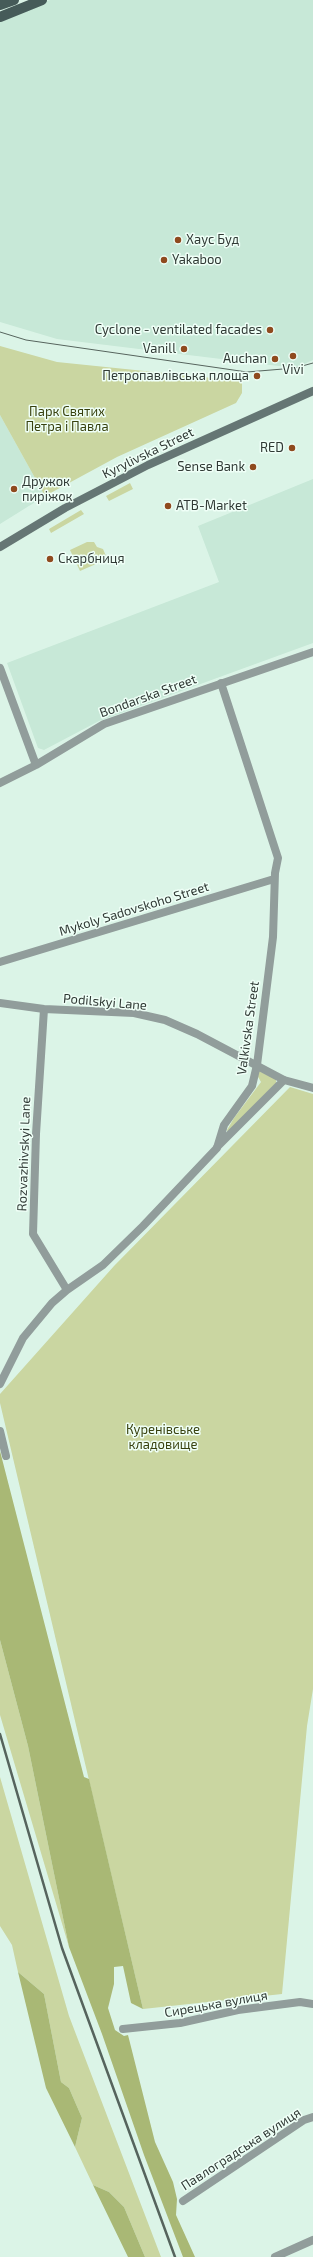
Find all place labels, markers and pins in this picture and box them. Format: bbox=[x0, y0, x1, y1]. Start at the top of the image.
place label: Хаус Буд bbox=[186, 232, 239, 248]
marker: Хаус Буд bbox=[173, 235, 183, 245]
place label: Yakaboo bbox=[172, 252, 222, 268]
marker: Yakaboo bbox=[159, 255, 169, 265]
place label: Cyclone - ventilated facades bbox=[95, 322, 262, 338]
marker: Cyclone - ventilated facades bbox=[265, 325, 275, 335]
place label: Vanill bbox=[143, 341, 176, 357]
marker: Vanill bbox=[179, 344, 189, 354]
place label: Auchan bbox=[223, 351, 267, 367]
marker: Vivi bbox=[288, 351, 298, 361]
marker: Auchan bbox=[270, 354, 280, 364]
place label: Vivi bbox=[282, 362, 304, 378]
place label: Петропавлівська площа bbox=[102, 368, 249, 384]
marker: Петропавлівська площа bbox=[252, 371, 262, 381]
place label: RED bbox=[260, 440, 284, 456]
marker: RED bbox=[287, 443, 297, 453]
place label: Sense Bank bbox=[177, 459, 245, 475]
marker: Sense Bank bbox=[248, 462, 258, 472]
place label: Дружок пиріжок bbox=[22, 474, 73, 505]
marker: Дружок пиріжок bbox=[9, 484, 19, 494]
place label: ATB-Market bbox=[176, 498, 247, 514]
marker: ATB-Market bbox=[163, 501, 173, 511]
place label: Скарбниця bbox=[58, 551, 125, 567]
marker: Скарбниця bbox=[45, 554, 55, 564]

